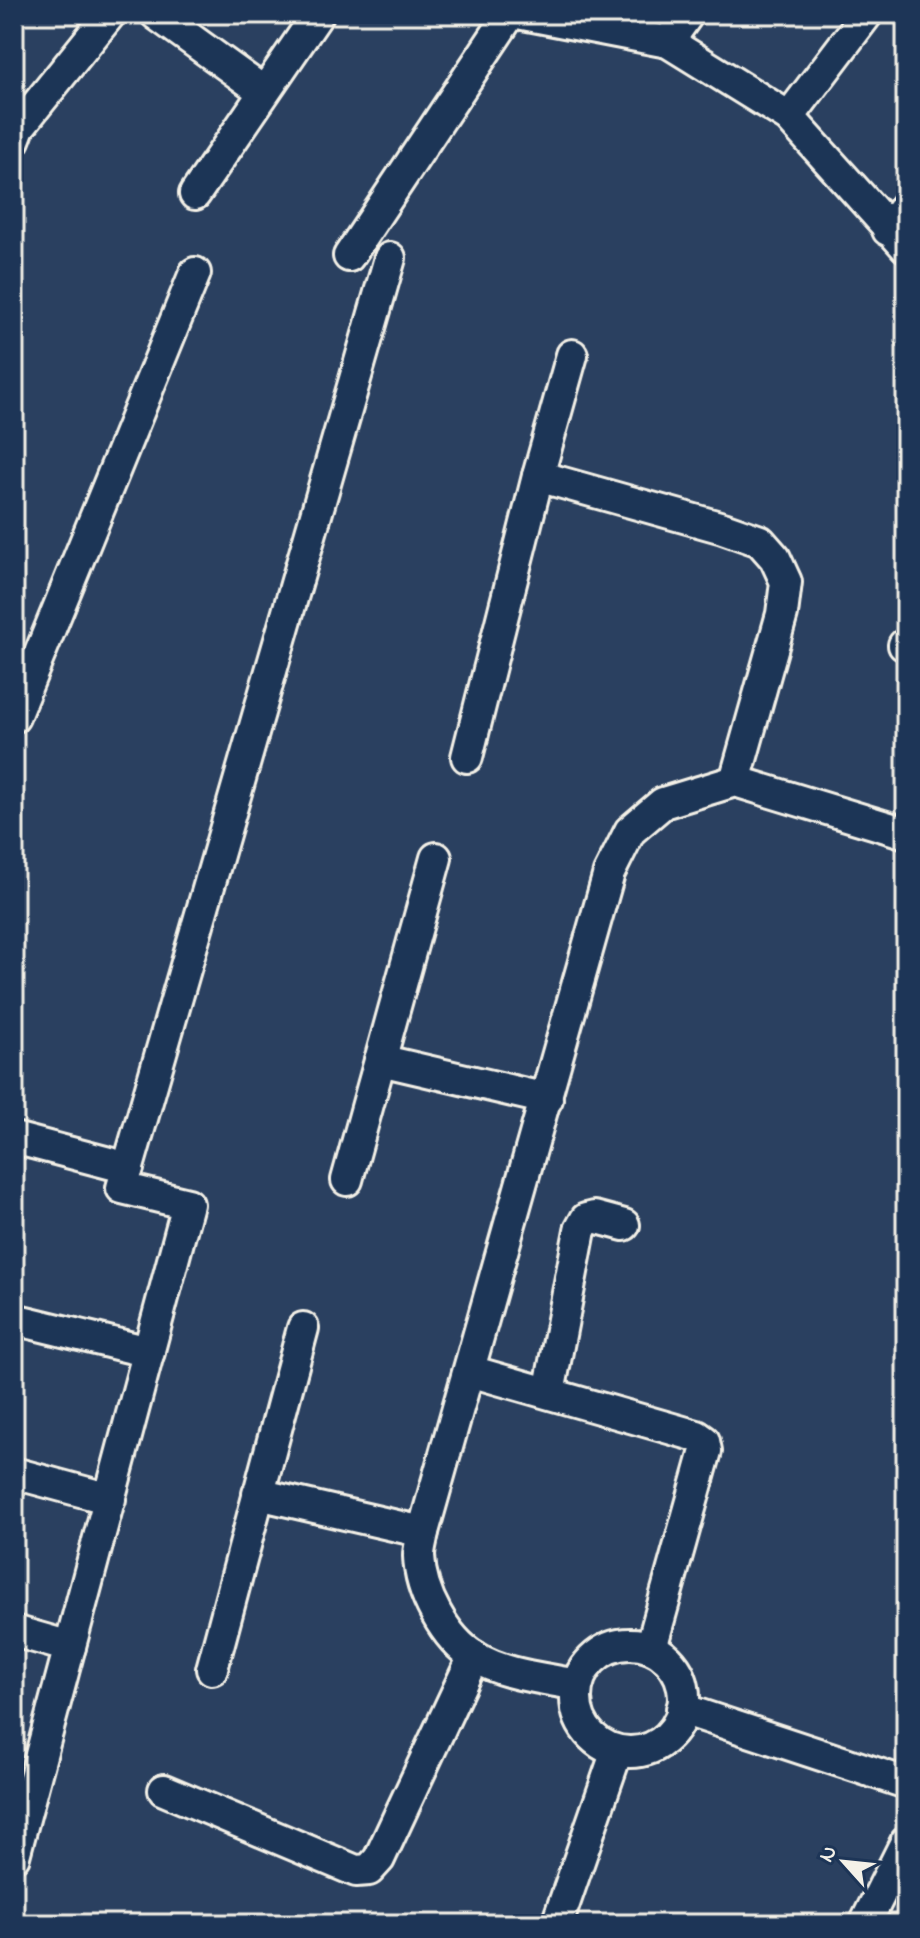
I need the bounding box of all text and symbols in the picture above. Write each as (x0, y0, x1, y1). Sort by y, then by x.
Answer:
north arrow (804, 1822, 884, 1902)
text: N (811, 1840, 846, 1868)

